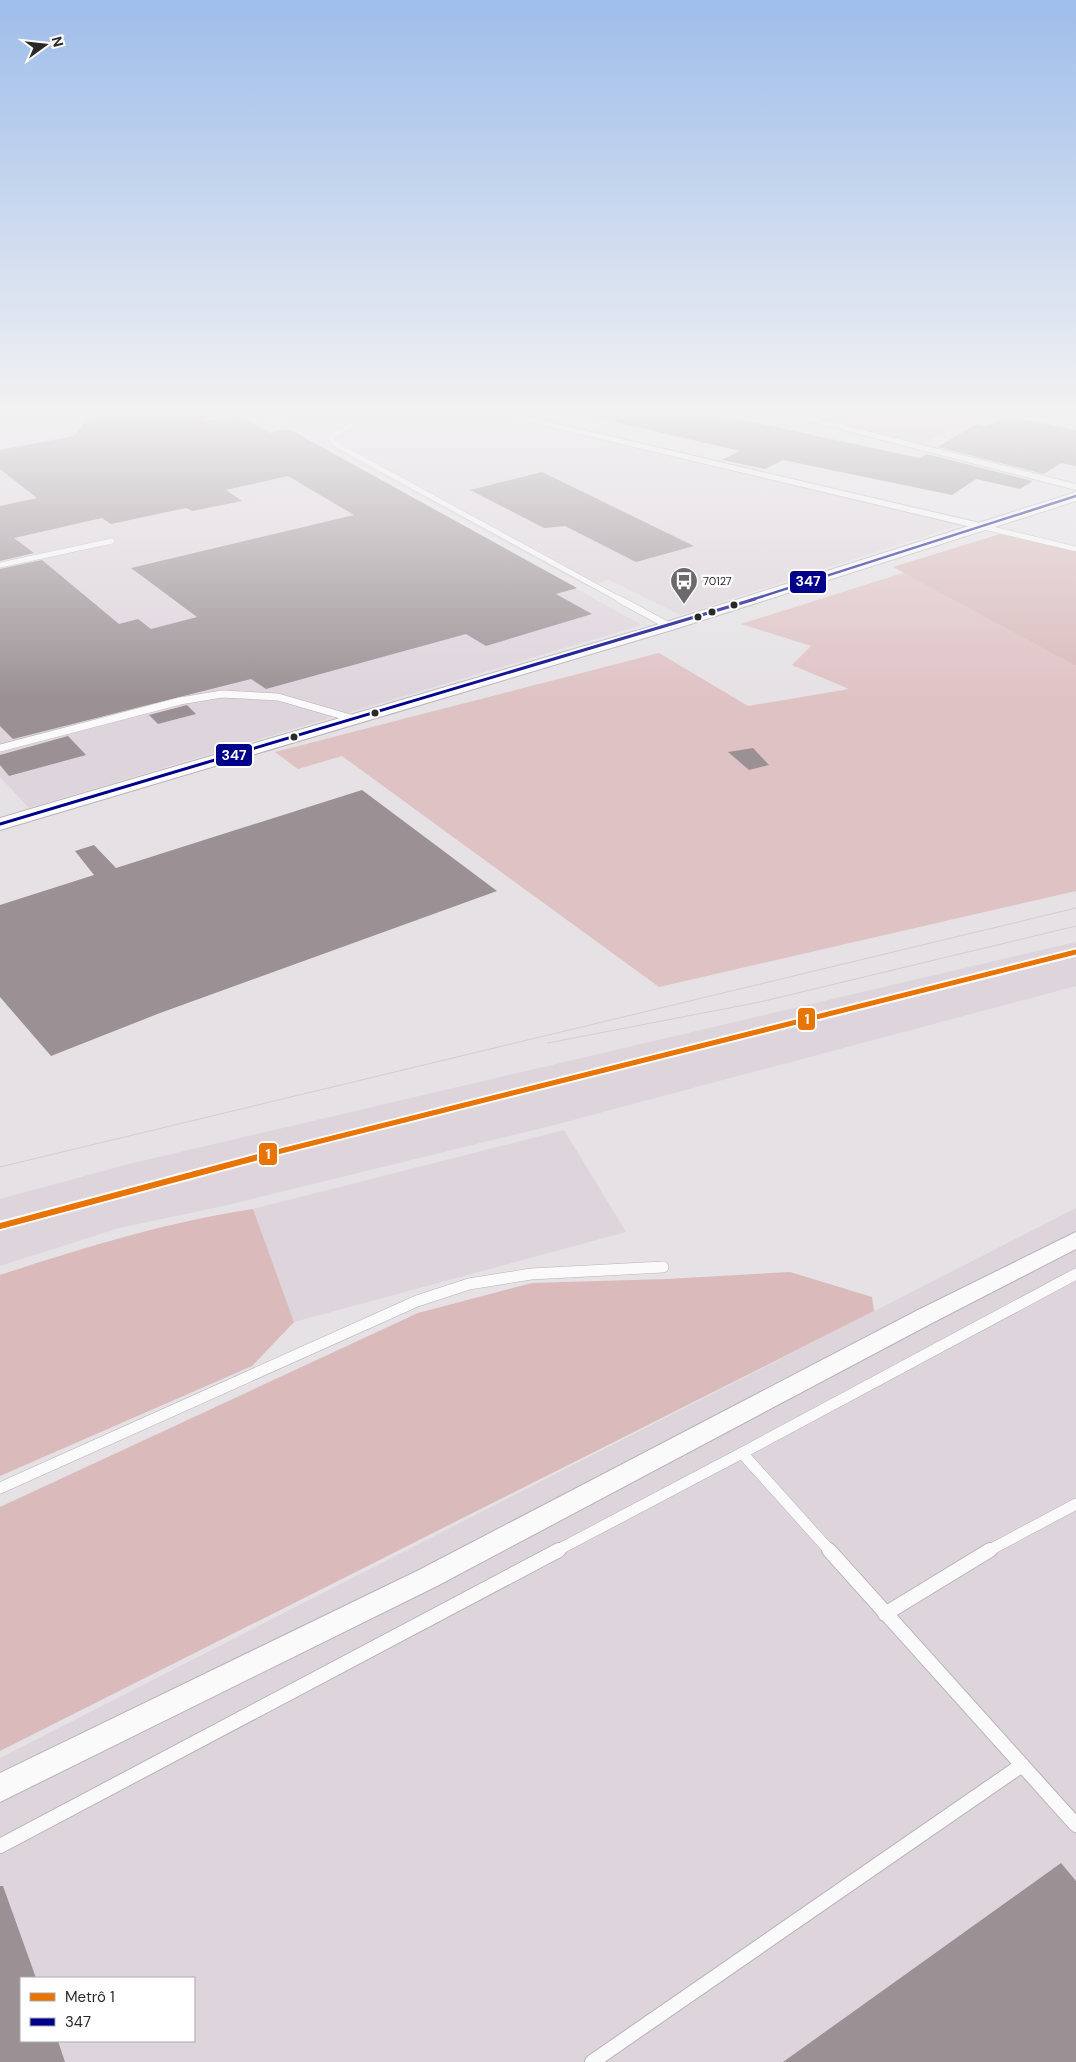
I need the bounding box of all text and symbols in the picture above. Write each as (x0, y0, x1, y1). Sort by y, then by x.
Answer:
north arrow (20, 20, 70, 70)
text: N (48, 34, 68, 49)
bus stop icon: 70127 (669, 566, 699, 605)
line badge: 347 (789, 570, 827, 594)
text: 347 (795, 572, 821, 590)
place label: 70127 (703, 574, 732, 588)
unlabelled marker (729, 600, 739, 610)
unlabelled marker (707, 607, 717, 617)
unlabelled marker (693, 612, 703, 622)
unlabelled marker (370, 708, 380, 718)
unlabelled marker (289, 732, 299, 742)
line badge: 347 (215, 743, 253, 767)
text: 347 (221, 746, 247, 764)
line badge: 1 (797, 1007, 816, 1031)
text: 1 (804, 1010, 810, 1028)
line badge: 1 (258, 1142, 278, 1166)
text: 1 (265, 1145, 271, 1163)
legend (20, 1977, 195, 2042)
text: Metrô 1 (65, 1987, 115, 2007)
text: 347 (65, 2012, 91, 2032)

